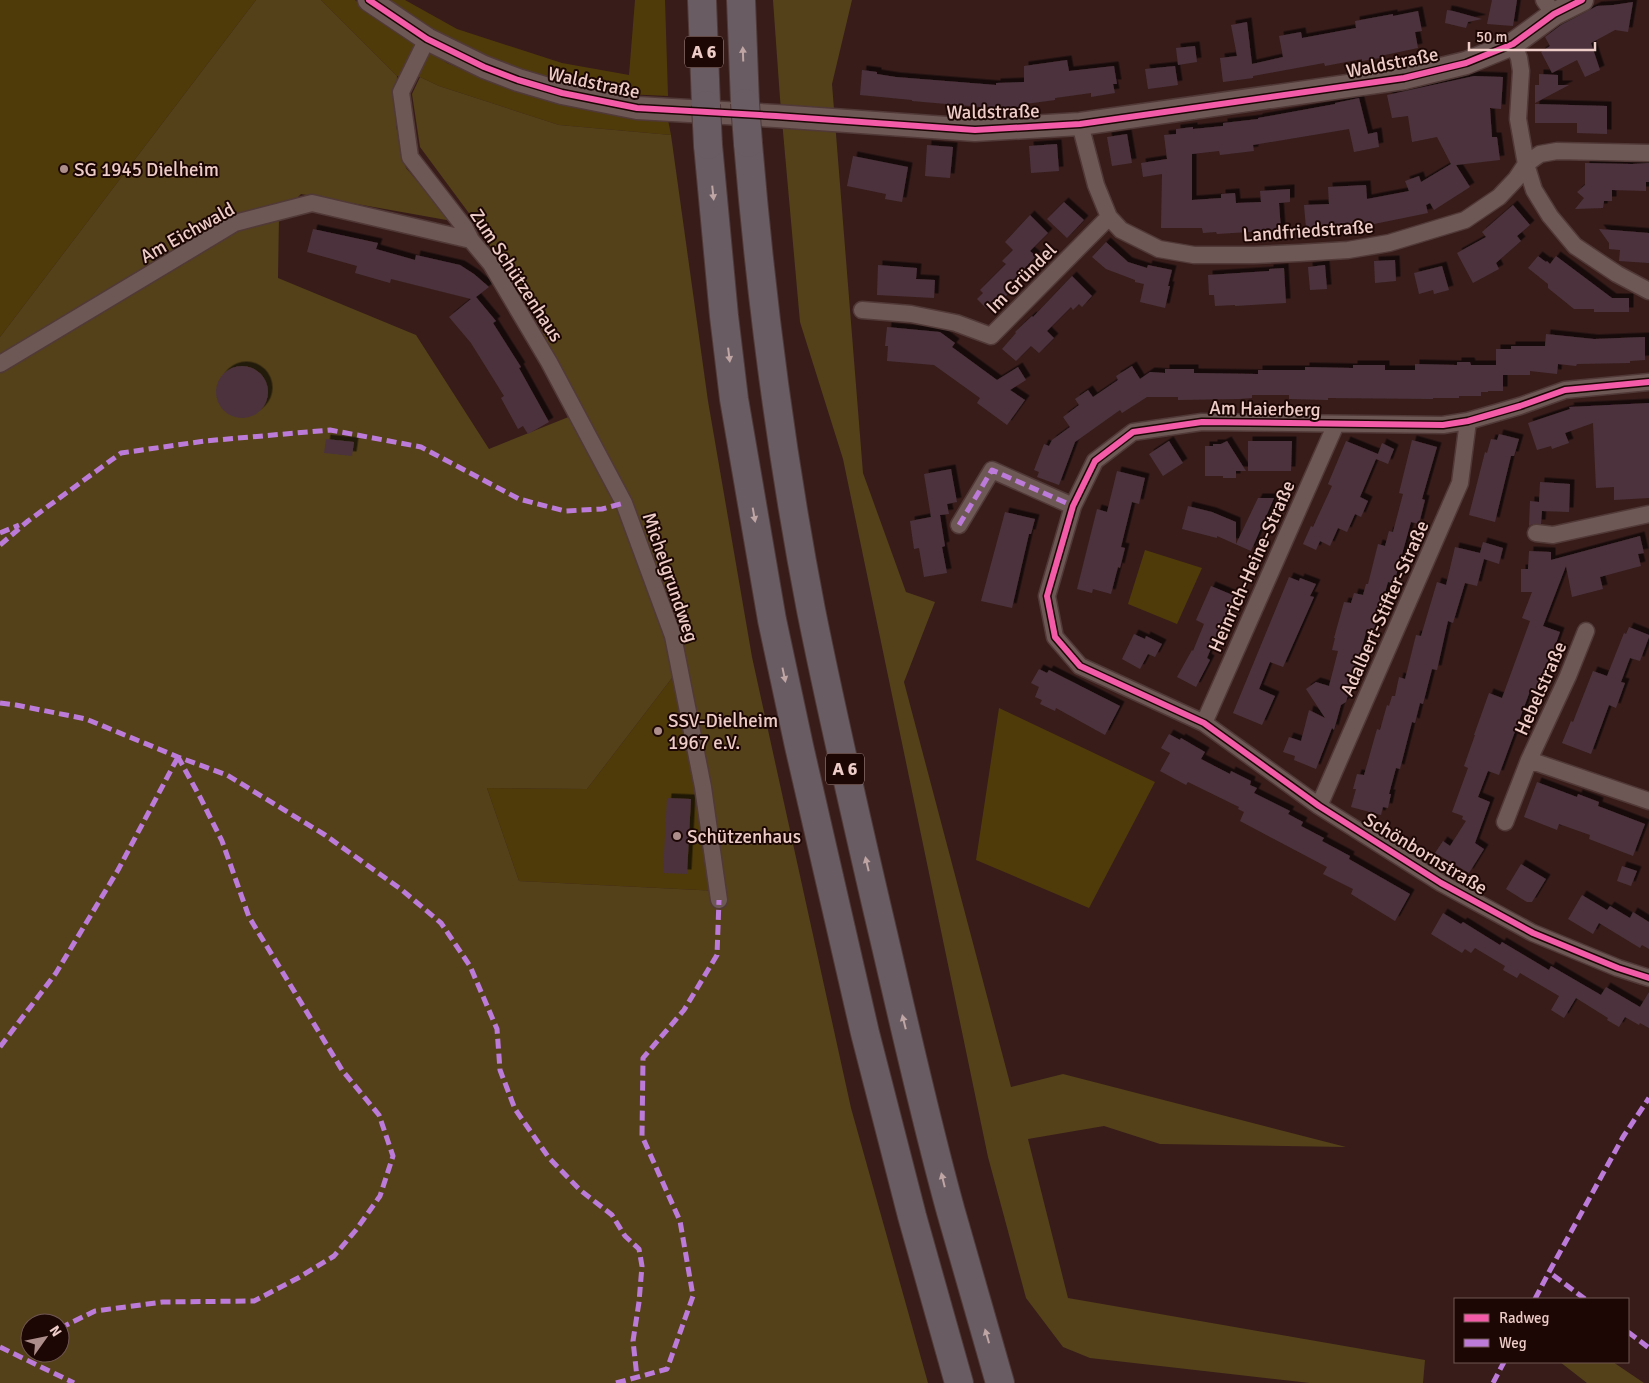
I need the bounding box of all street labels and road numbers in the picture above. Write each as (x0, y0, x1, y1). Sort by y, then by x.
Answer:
road number: A 6 (685, 36, 723, 68)
street label: Waldstraße (1344, 42, 1440, 84)
street label: Waldstraße (546, 62, 642, 104)
street label: Waldstraße (946, 99, 1040, 125)
street label: Am Eichwald (136, 197, 239, 269)
street label: Zum Schützenhaus (464, 204, 568, 347)
street label: Landfriedstraße (1242, 214, 1374, 248)
street label: Im Gründel (981, 238, 1062, 319)
street label: Am Haierberg (1209, 396, 1321, 422)
street label: Heinrich-Heine-Straße (1203, 477, 1301, 656)
street label: Michelgrundweg (637, 509, 703, 645)
street label: Adalbert-Stifter-Straße (1335, 517, 1434, 700)
street label: Hebelstraße (1510, 638, 1572, 739)
road number: A 6 (826, 754, 864, 784)
street label: Schönbornstraße (1359, 807, 1492, 900)

